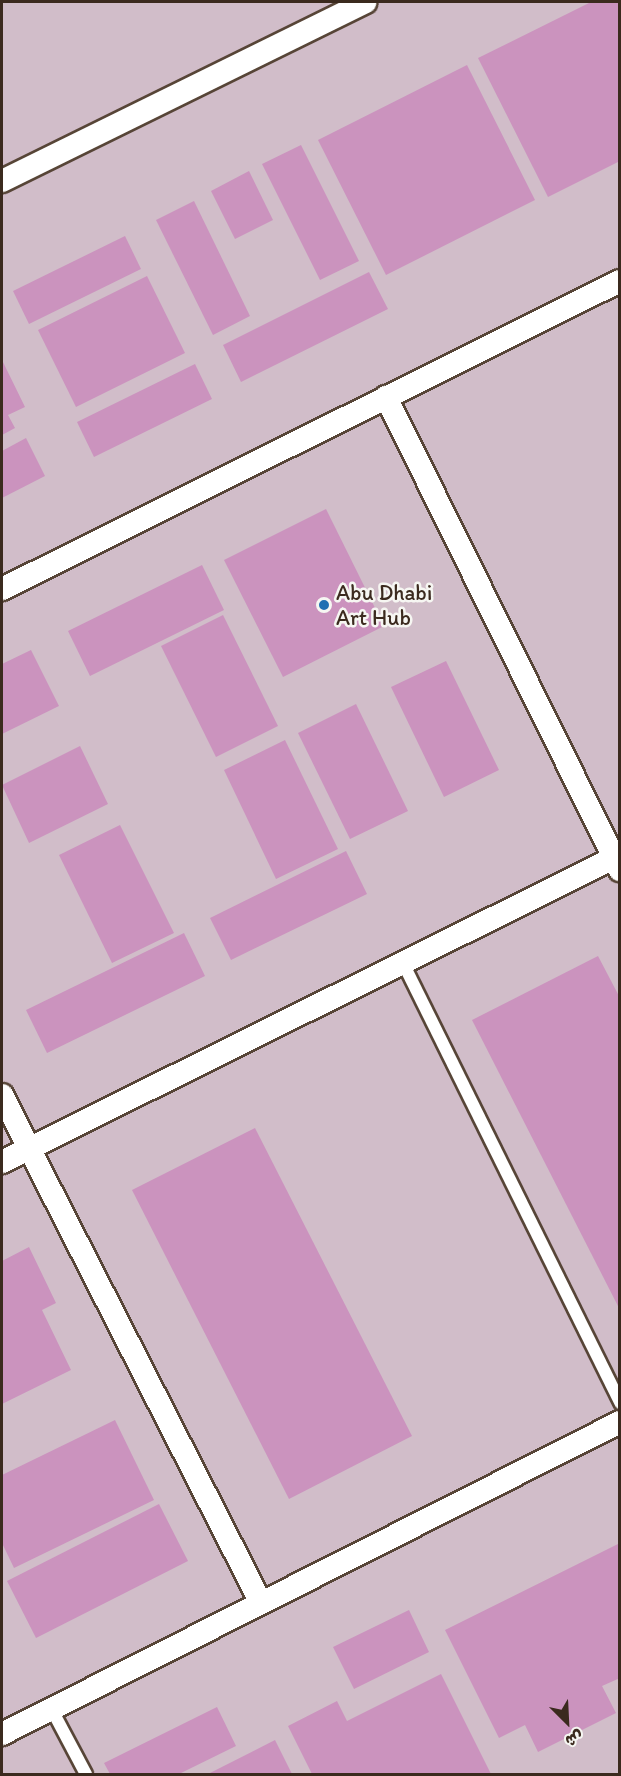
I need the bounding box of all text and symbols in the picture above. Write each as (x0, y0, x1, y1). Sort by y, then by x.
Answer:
place label: Abu Dhabi Art Hub (336, 579, 434, 630)
marker: Abu Dhabi Art Hub (317, 598, 331, 612)
north arrow (537, 1692, 597, 1752)
text: ش (563, 1727, 586, 1751)

